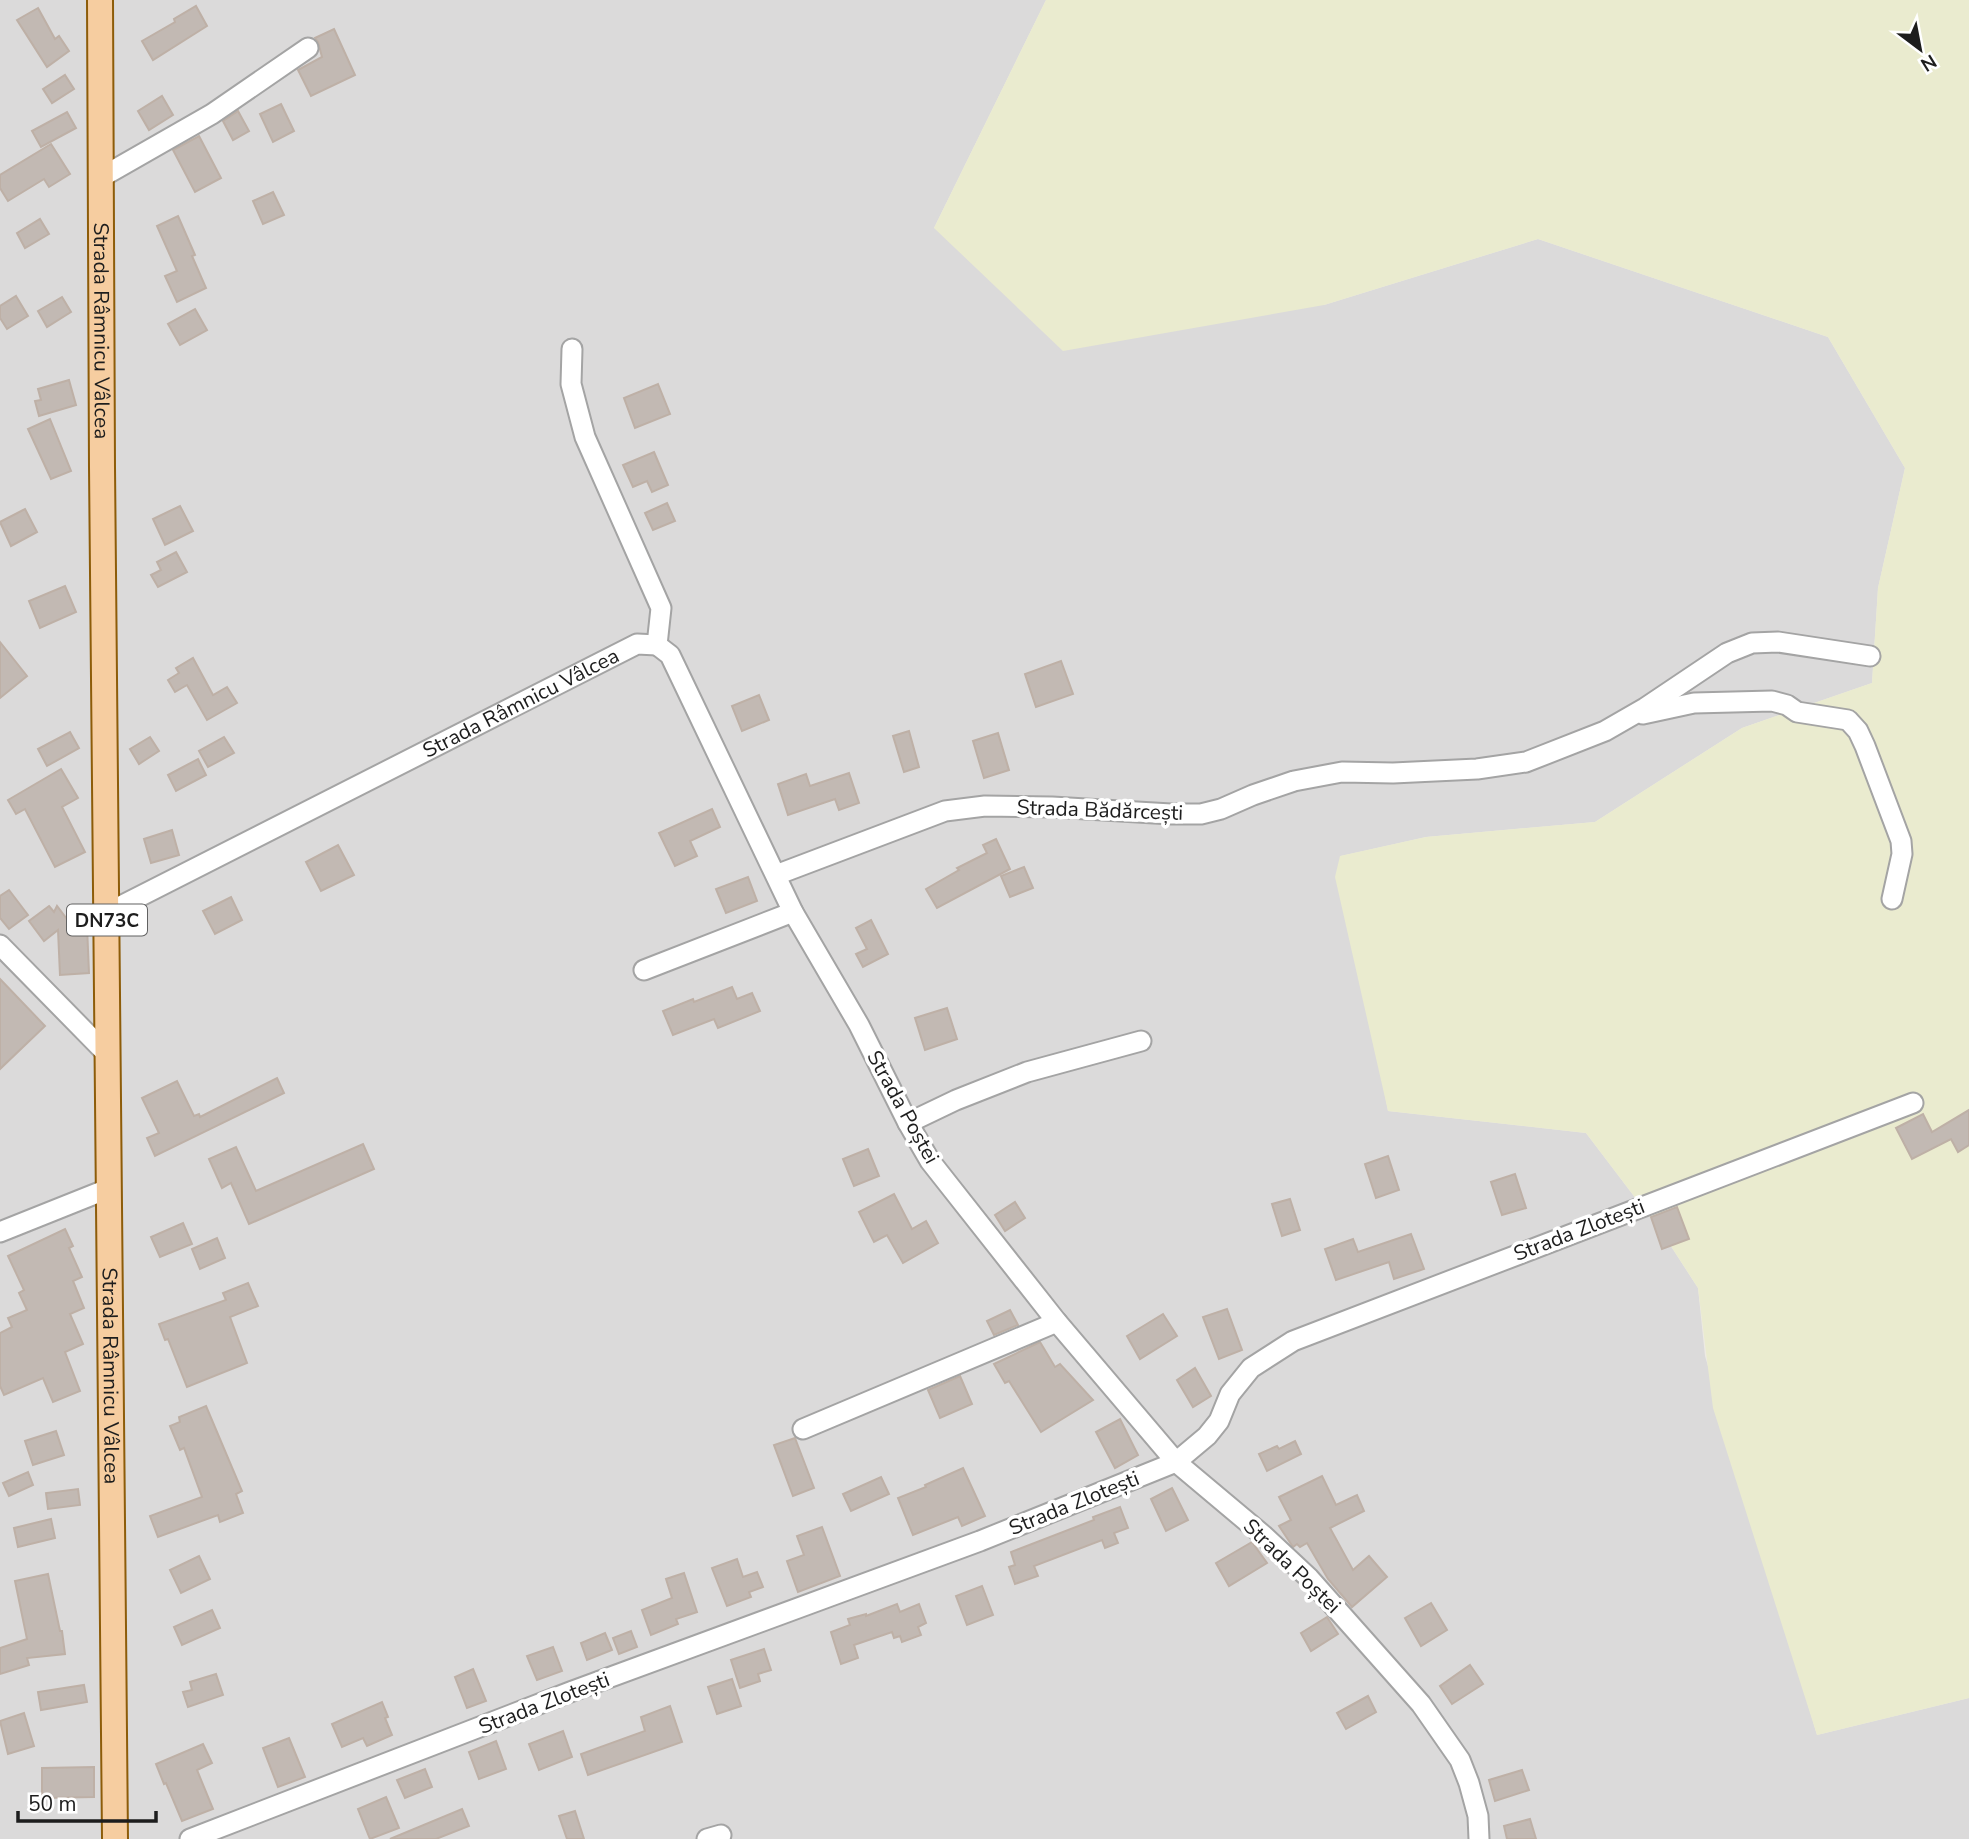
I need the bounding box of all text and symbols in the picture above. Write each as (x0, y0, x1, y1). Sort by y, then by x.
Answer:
north arrow (1885, 14, 1955, 84)
text: N (1916, 48, 1941, 77)
street label: Strada Râmnicu Vâlcea (87, 223, 116, 439)
street label: Strada Râmnicu Vâlcea (418, 641, 624, 765)
street label: Strada Bădărcești (1016, 793, 1184, 827)
road number: DN73C (67, 904, 147, 936)
street label: Strada Poștei (860, 1045, 946, 1169)
street label: Strada Zlotești (1509, 1192, 1649, 1268)
street label: Strada Râmnicu Vâlcea (96, 1267, 126, 1485)
street label: Strada Zlotești (1005, 1464, 1143, 1542)
street label: Strada Poștei (1237, 1512, 1347, 1620)
street label: Strada Zlotești (474, 1665, 614, 1741)
scale bar (18, 1780, 156, 1824)
text: 50 m (28, 1790, 77, 1818)

